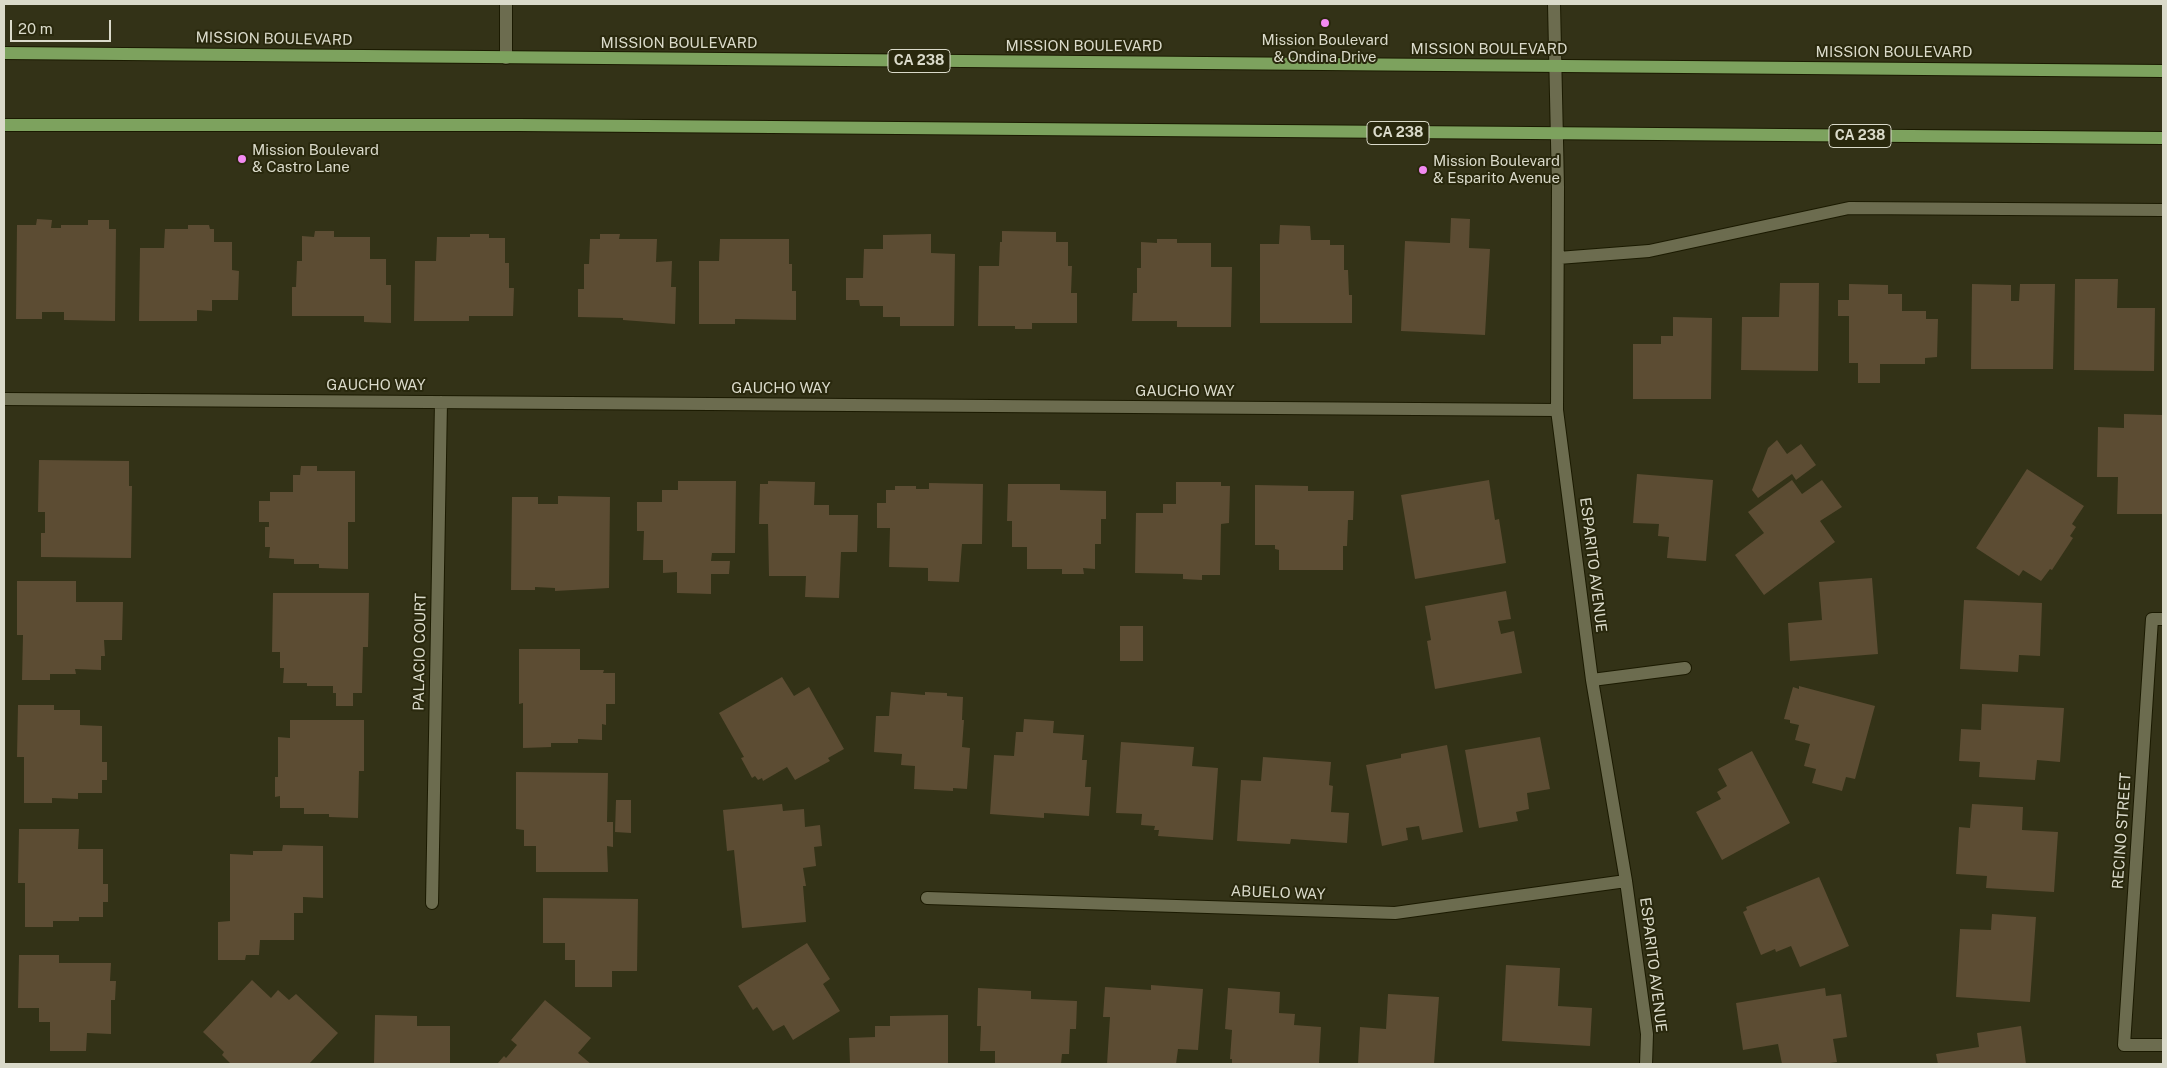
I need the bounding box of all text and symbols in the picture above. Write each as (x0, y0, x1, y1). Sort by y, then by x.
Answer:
scale bar (12, 10, 114, 42)
marker: Mission Boulevard & Ondina Drive (1319, 17, 1331, 29)
text: 20 m (18, 20, 53, 37)
street label: MISSION BOULEVARD (195, 29, 353, 49)
place label: Mission Boulevard & Ondina Drive (1262, 31, 1388, 66)
street label: MISSION BOULEVARD (601, 34, 757, 52)
street label: MISSION BOULEVARD (1006, 37, 1162, 55)
street label: MISSION BOULEVARD (1411, 40, 1567, 58)
street label: MISSION BOULEVARD (1816, 43, 1972, 61)
road number: CA 238 (888, 49, 950, 72)
road number: CA 238 (1367, 122, 1429, 144)
road number: CA 238 (1829, 124, 1891, 148)
place label: Mission Boulevard & Castro Lane (252, 141, 379, 176)
place label: Mission Boulevard & Esparito Avenue (1433, 152, 1560, 187)
marker: Mission Boulevard & Castro Lane (236, 153, 248, 165)
marker: Mission Boulevard & Esparito Avenue (1417, 164, 1429, 176)
street label: GAUCHO WAY (326, 376, 426, 394)
street label: GAUCHO WAY (731, 379, 831, 397)
street label: GAUCHO WAY (1135, 382, 1235, 400)
street label: ESPARITO AVENUE (1576, 496, 1610, 634)
street label: PALACIO COURT (410, 593, 430, 711)
street label: RECINO STREET (2109, 772, 2135, 890)
street label: ABUELO WAY (1230, 882, 1326, 904)
street label: ESPARITO AVENUE (1636, 896, 1670, 1034)

